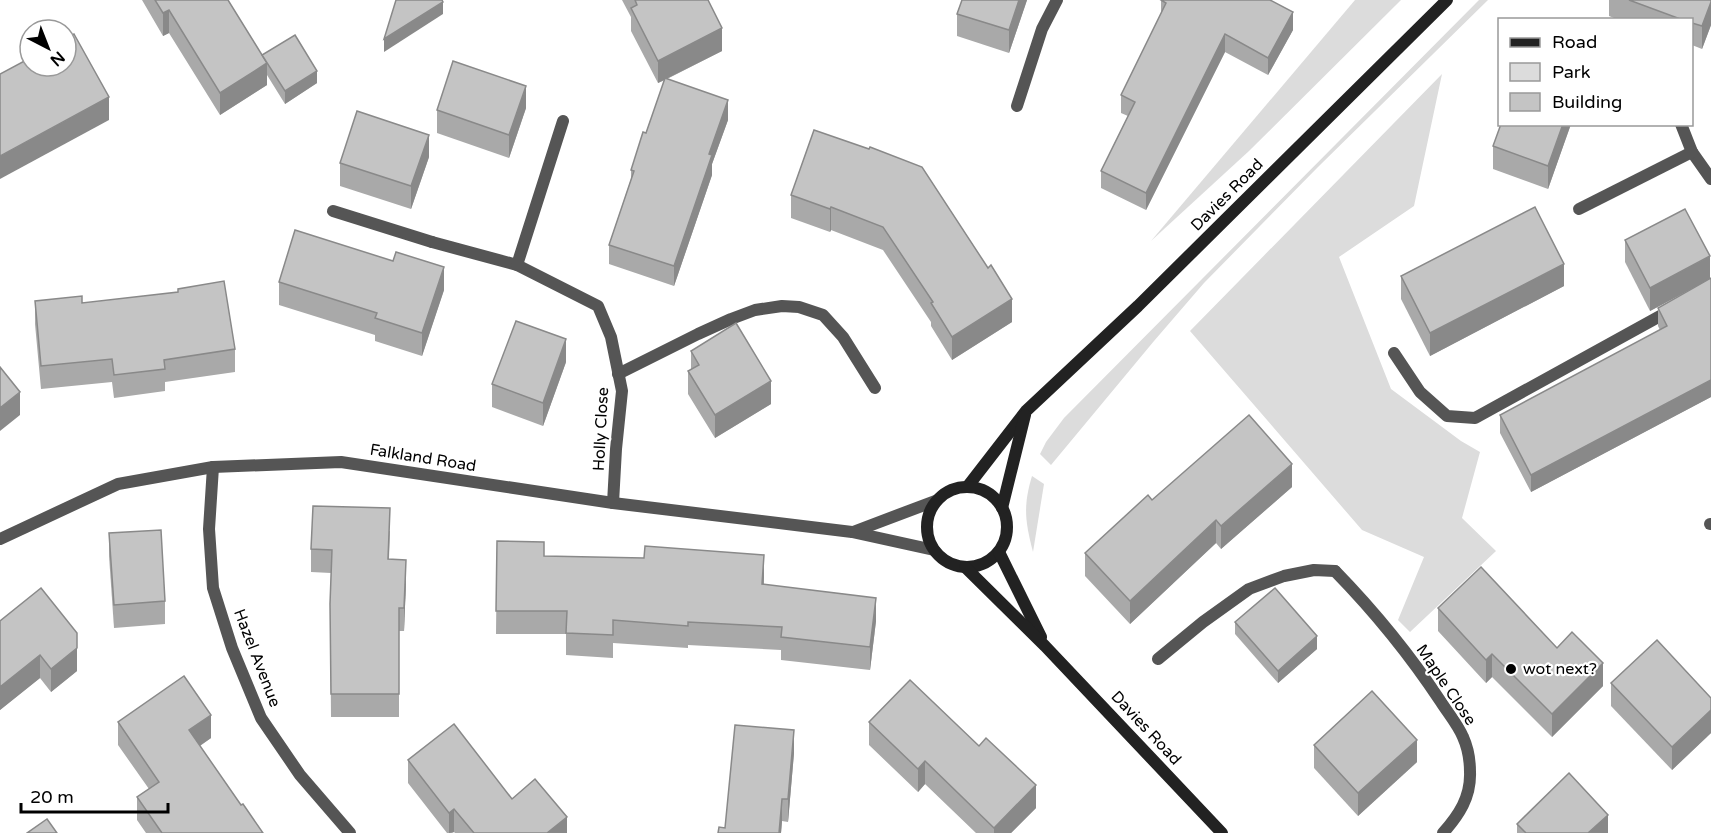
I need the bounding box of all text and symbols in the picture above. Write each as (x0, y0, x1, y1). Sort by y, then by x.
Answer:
north arrow (18, 18, 78, 78)
legend (1498, 18, 1693, 126)
text: Road (1552, 31, 1597, 53)
text: N (46, 47, 69, 70)
text: Park (1552, 61, 1591, 83)
text: Building (1552, 91, 1622, 113)
street label: Davies Road (1187, 155, 1267, 235)
street label: Holly Close (589, 387, 613, 471)
street label: Falkland Road (368, 440, 478, 476)
street label: Hazel Avenue (229, 606, 285, 710)
street label: Maple Close (1412, 641, 1480, 729)
place label: wot next? (1523, 659, 1597, 679)
marker: wot next? (1504, 662, 1518, 676)
street label: Davies Road (1107, 687, 1185, 769)
scale bar (21, 776, 168, 814)
text: 20 m (30, 786, 74, 808)

